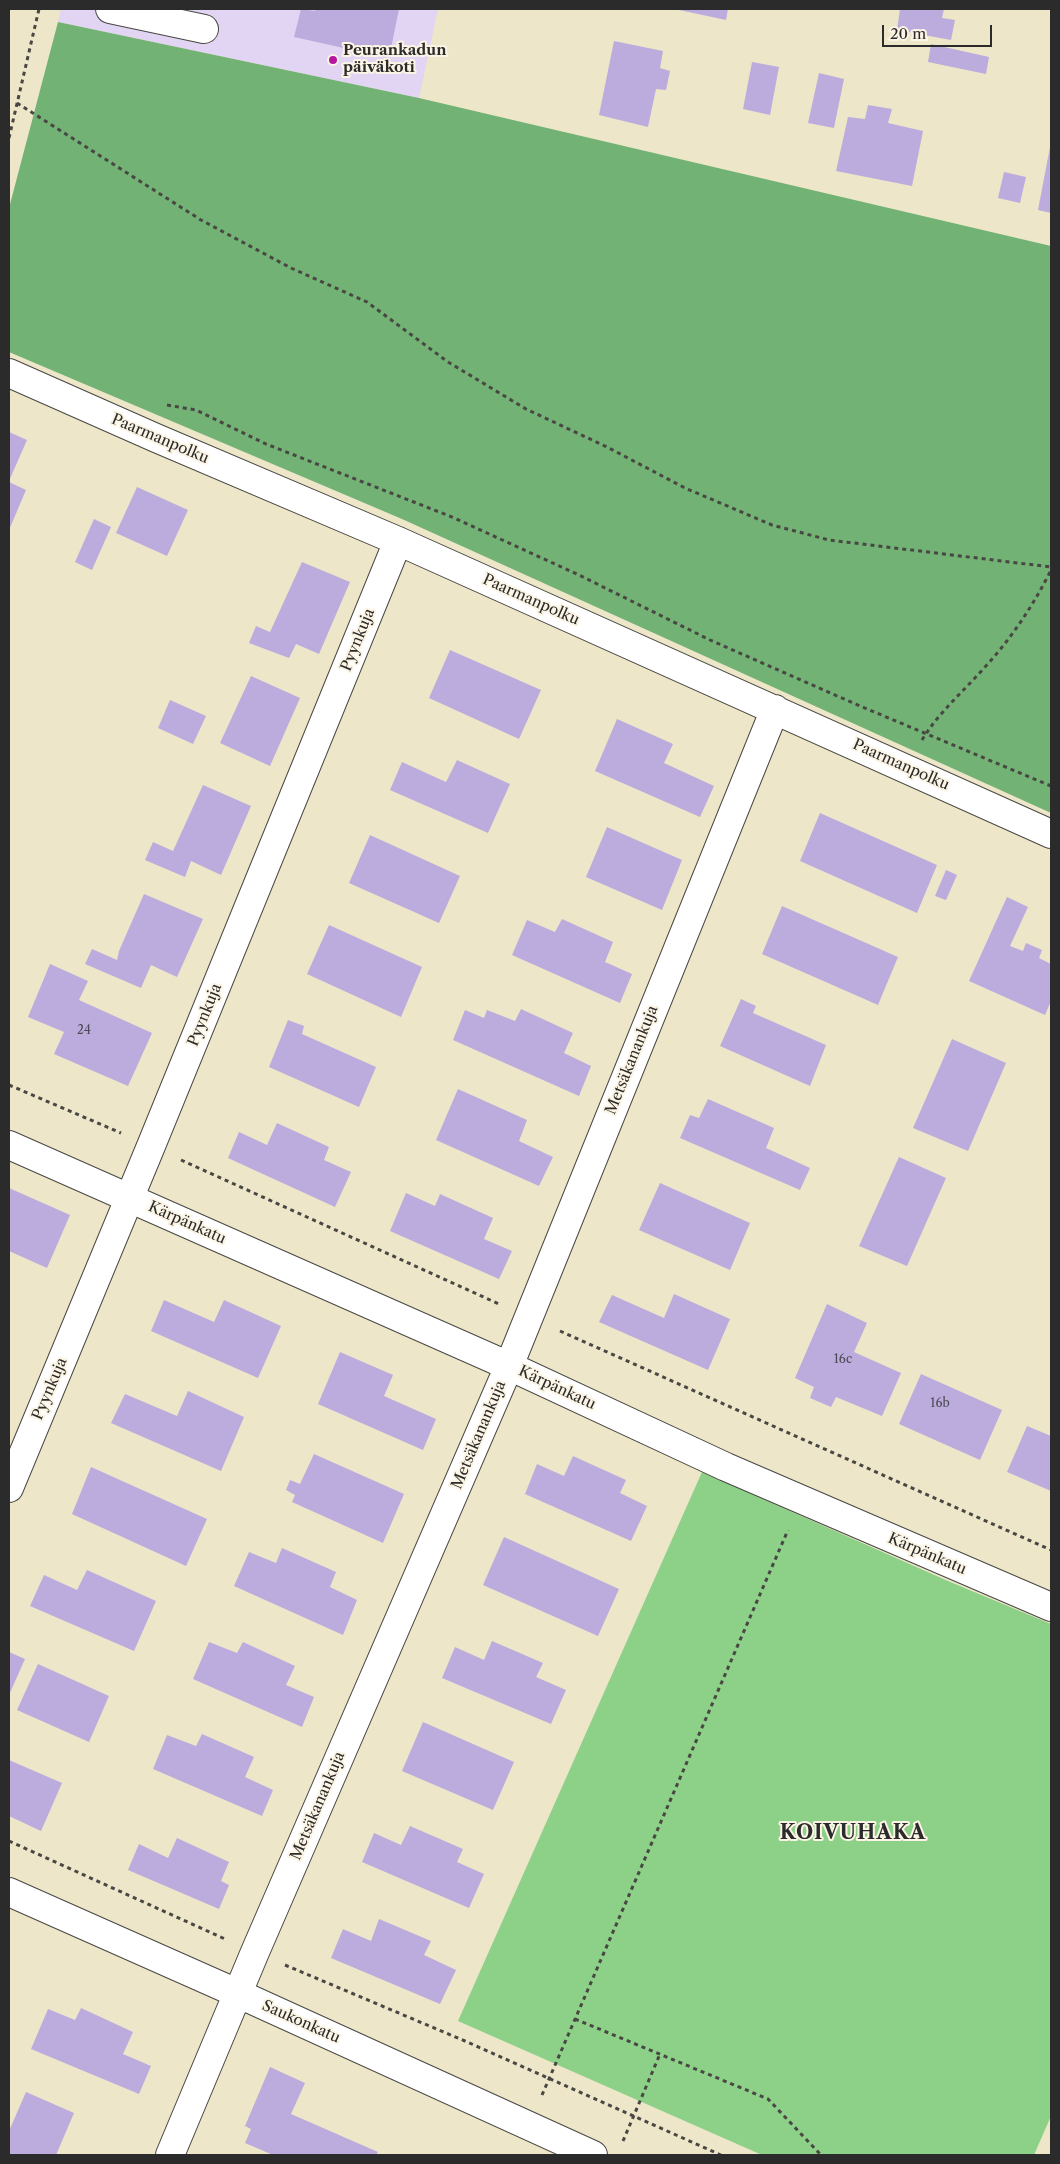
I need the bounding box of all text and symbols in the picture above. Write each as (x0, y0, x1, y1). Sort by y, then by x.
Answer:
scale bar (885, 15, 995, 47)
text: 20 m (890, 24, 926, 43)
place label: Peurankadun päiväkoti (343, 42, 447, 77)
marker: Peurankadun päiväkoti (327, 54, 339, 66)
street label: Paarmanpolku (109, 410, 211, 468)
street label: Paarmanpolku (480, 571, 582, 629)
street label: Pyynkuja (337, 606, 379, 674)
street label: Paarmanpolku (850, 736, 952, 794)
street label: Pyynkuja (184, 981, 226, 1049)
street label: Metsäkanankuja (602, 1003, 662, 1117)
house number: 24 (77, 1024, 91, 1038)
street label: Kärpänkatu (145, 1198, 229, 1248)
house number: 16c (834, 1353, 852, 1367)
street label: Pyynkuja (29, 1355, 71, 1423)
street label: Kärpänkatu (515, 1362, 599, 1414)
street label: Metsäkanankuja (448, 1378, 510, 1492)
house number: 16b (930, 1397, 950, 1411)
street label: Kärpänkatu (885, 1529, 969, 1579)
street label: Metsäkanankuja (287, 1749, 349, 1863)
district label: KOIVUHAKA (779, 1821, 927, 1845)
street label: Saukonkatu (259, 1997, 343, 2047)

